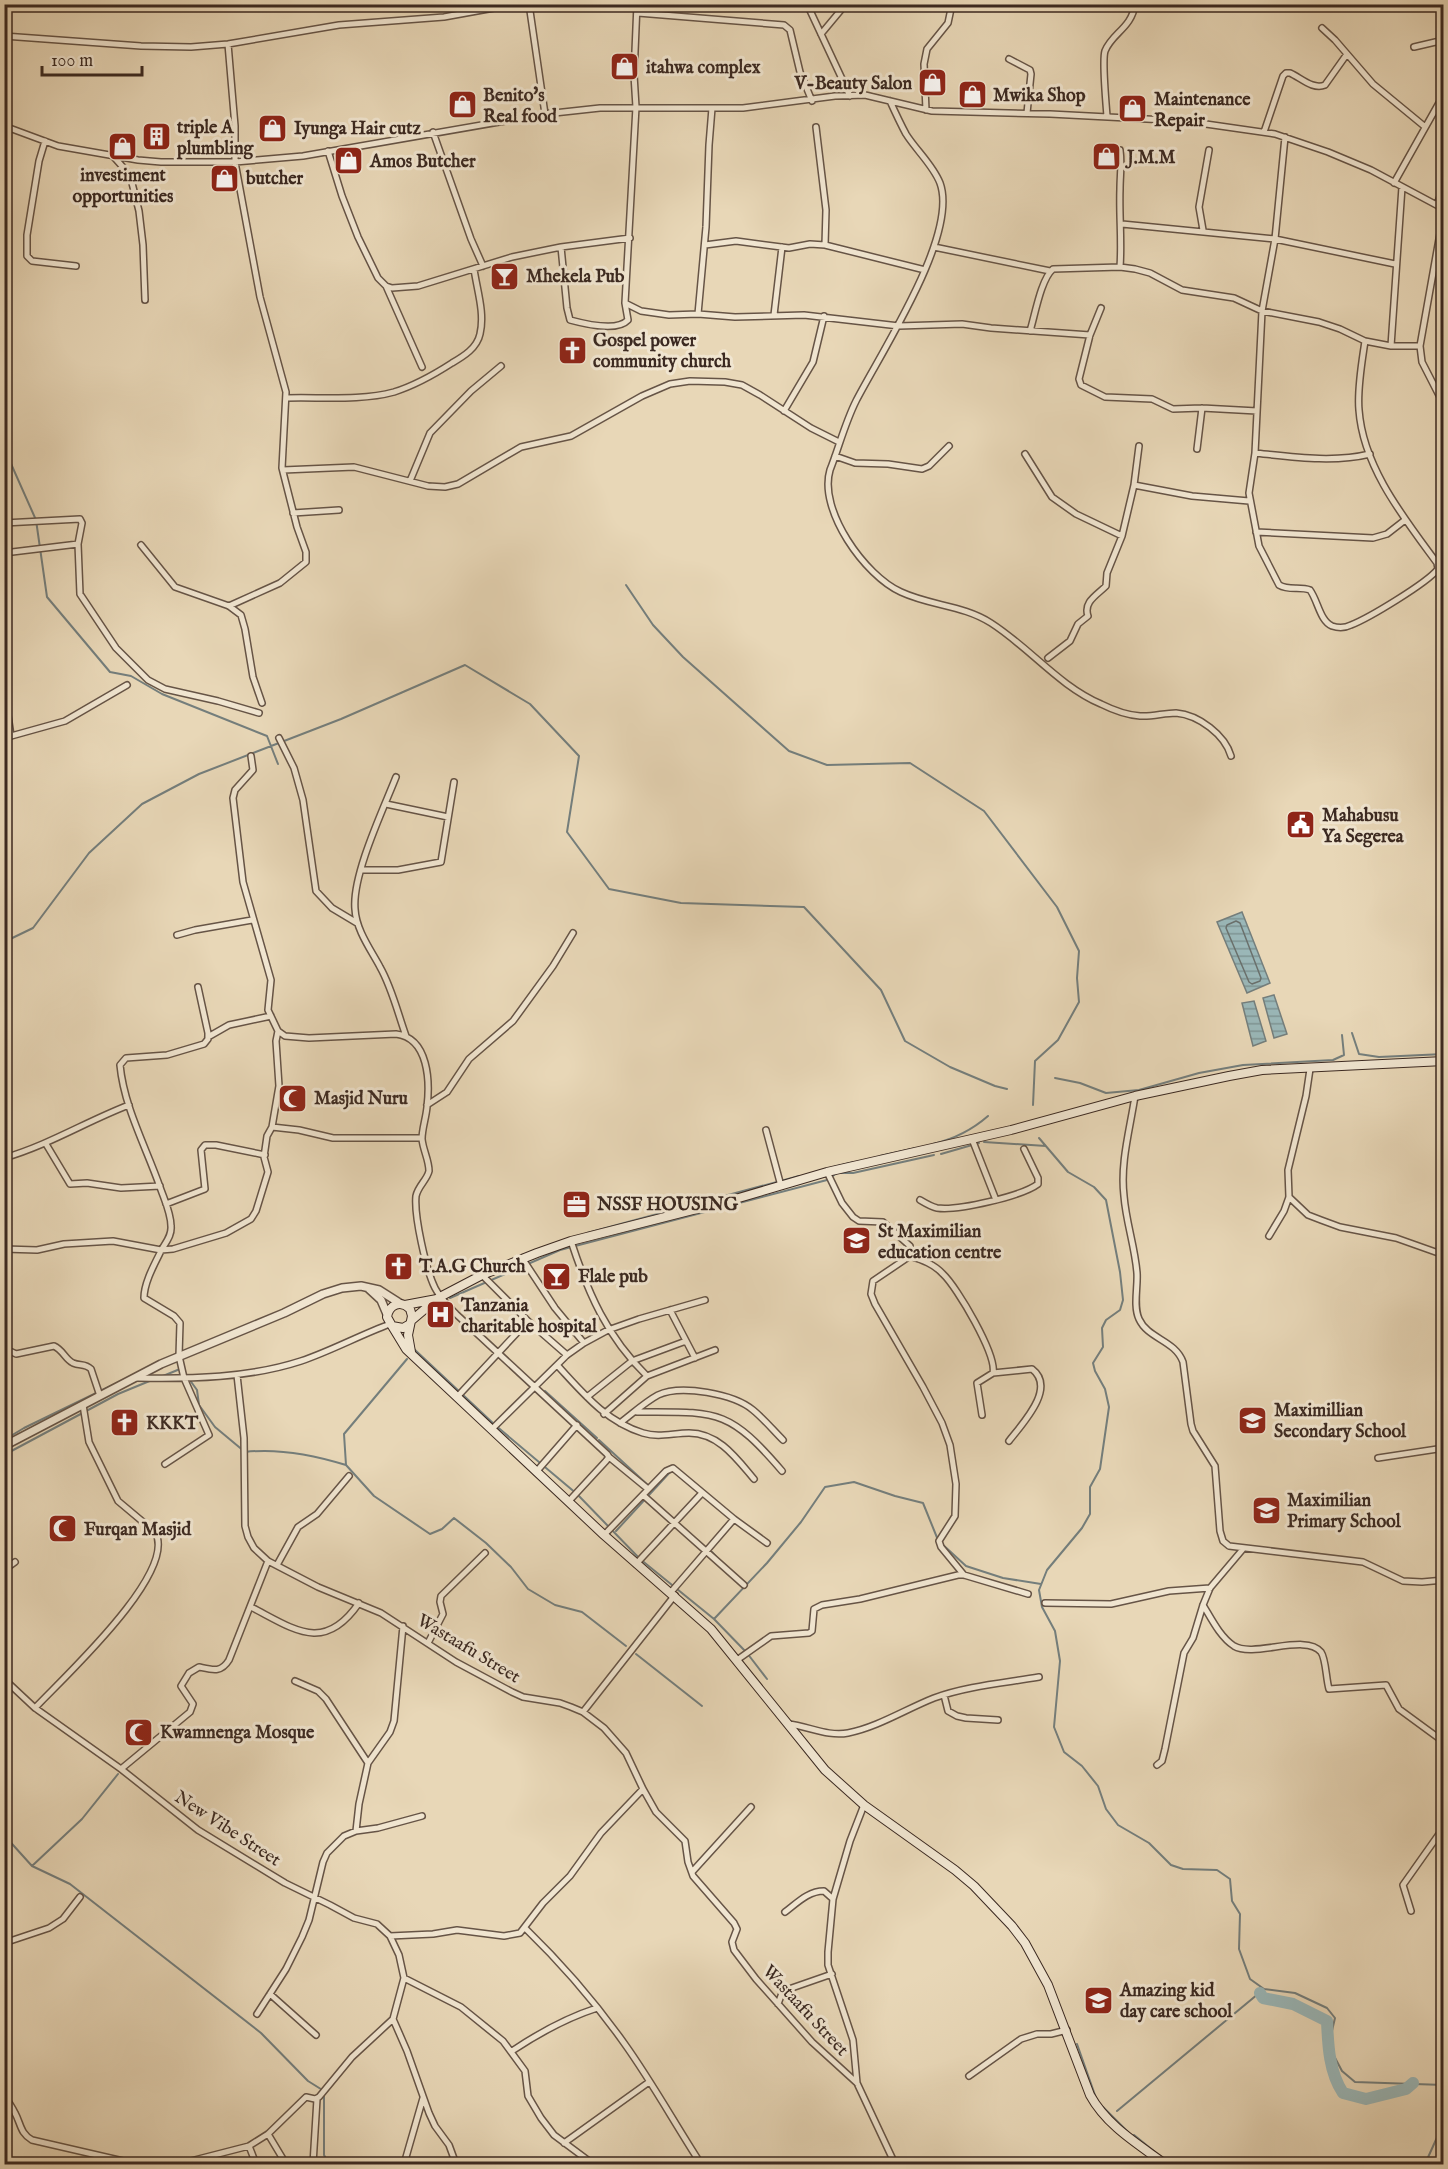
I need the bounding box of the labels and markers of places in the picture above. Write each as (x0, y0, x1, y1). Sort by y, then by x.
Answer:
shop icon: itahwa complex (609, 51, 641, 83)
place label: itahwa complex (646, 57, 761, 80)
shop icon: V-Beauty Salon (917, 67, 949, 99)
place label: V-Beauty Salon (794, 73, 912, 96)
shop icon: Mwika Shop (956, 79, 988, 111)
place label: Benito's Real food (483, 85, 557, 129)
place label: Mwika Shop (993, 85, 1086, 108)
shop icon: Benito's Real food (446, 89, 478, 121)
place label: Maintenance Repair (1154, 89, 1251, 133)
shop icon: Maintenance Repair (1117, 93, 1149, 125)
shop icon: Iyunga Hair cutz (257, 112, 289, 144)
place label: triple A plumbling (176, 117, 255, 161)
place label: Iyunga Hair cutz (294, 118, 421, 141)
building icon: triple A plumbling (140, 121, 172, 153)
shop icon: investiment opportunities (107, 130, 139, 162)
shop icon: J.M.M (1090, 141, 1122, 173)
shop icon: Amos Butcher (333, 145, 365, 177)
place label: J.M.M (1125, 147, 1175, 170)
place label: Amos Butcher (369, 151, 476, 174)
shop icon: butcher (209, 162, 241, 194)
place label: investiment opportunities (73, 165, 174, 209)
place label: butcher (245, 168, 304, 191)
bar icon: Mhekela Pub (489, 260, 521, 292)
place label: Mhekela Pub (526, 266, 625, 289)
place label: Gospel power community church (593, 330, 732, 374)
church icon: Gospel power community church (556, 334, 588, 366)
place label: Mahabusu Ya Segerea (1322, 805, 1405, 849)
public building icon: Mahabusu Ya Segerea (1285, 809, 1317, 841)
mosque icon: Masjid Nuru (277, 1082, 309, 1114)
place label: Masjid Nuru (314, 1088, 409, 1111)
office icon: NSSF HOUSING (560, 1188, 592, 1220)
place label: NSSF HOUSING (596, 1194, 739, 1217)
place label: St Maximilian education centre (878, 1221, 1002, 1265)
school or university icon: St Maximilian education centre (841, 1225, 873, 1257)
church icon: T.A.G Church (382, 1250, 414, 1282)
place label: T.A.G Church (418, 1256, 526, 1279)
bar icon: Flale pub (541, 1260, 573, 1292)
place label: Flale pub (578, 1266, 648, 1289)
place label: Tanzania charitable hospital (460, 1295, 598, 1339)
hospital icon: Tanzania charitable hospital (424, 1299, 456, 1331)
place label: Maximillian Secondary School (1274, 1400, 1407, 1444)
school or university icon: Maximillian Secondary School (1237, 1404, 1269, 1436)
church icon: KKKT (109, 1407, 141, 1439)
place label: KKKT (146, 1413, 199, 1436)
place label: Maximilian Primary School (1287, 1490, 1402, 1534)
school or university icon: Maximilian Primary School (1250, 1494, 1282, 1526)
mosque icon: Furqan Masjid (47, 1513, 79, 1545)
place label: Furqan Masjid (84, 1519, 192, 1542)
mosque icon: Kwamnenga Mosque (123, 1716, 155, 1748)
place label: Kwamnenga Mosque (160, 1722, 315, 1745)
place label: Amazing kid day care school (1119, 1980, 1233, 2024)
school or university icon: Amazing kid day care school (1083, 1984, 1115, 2016)

